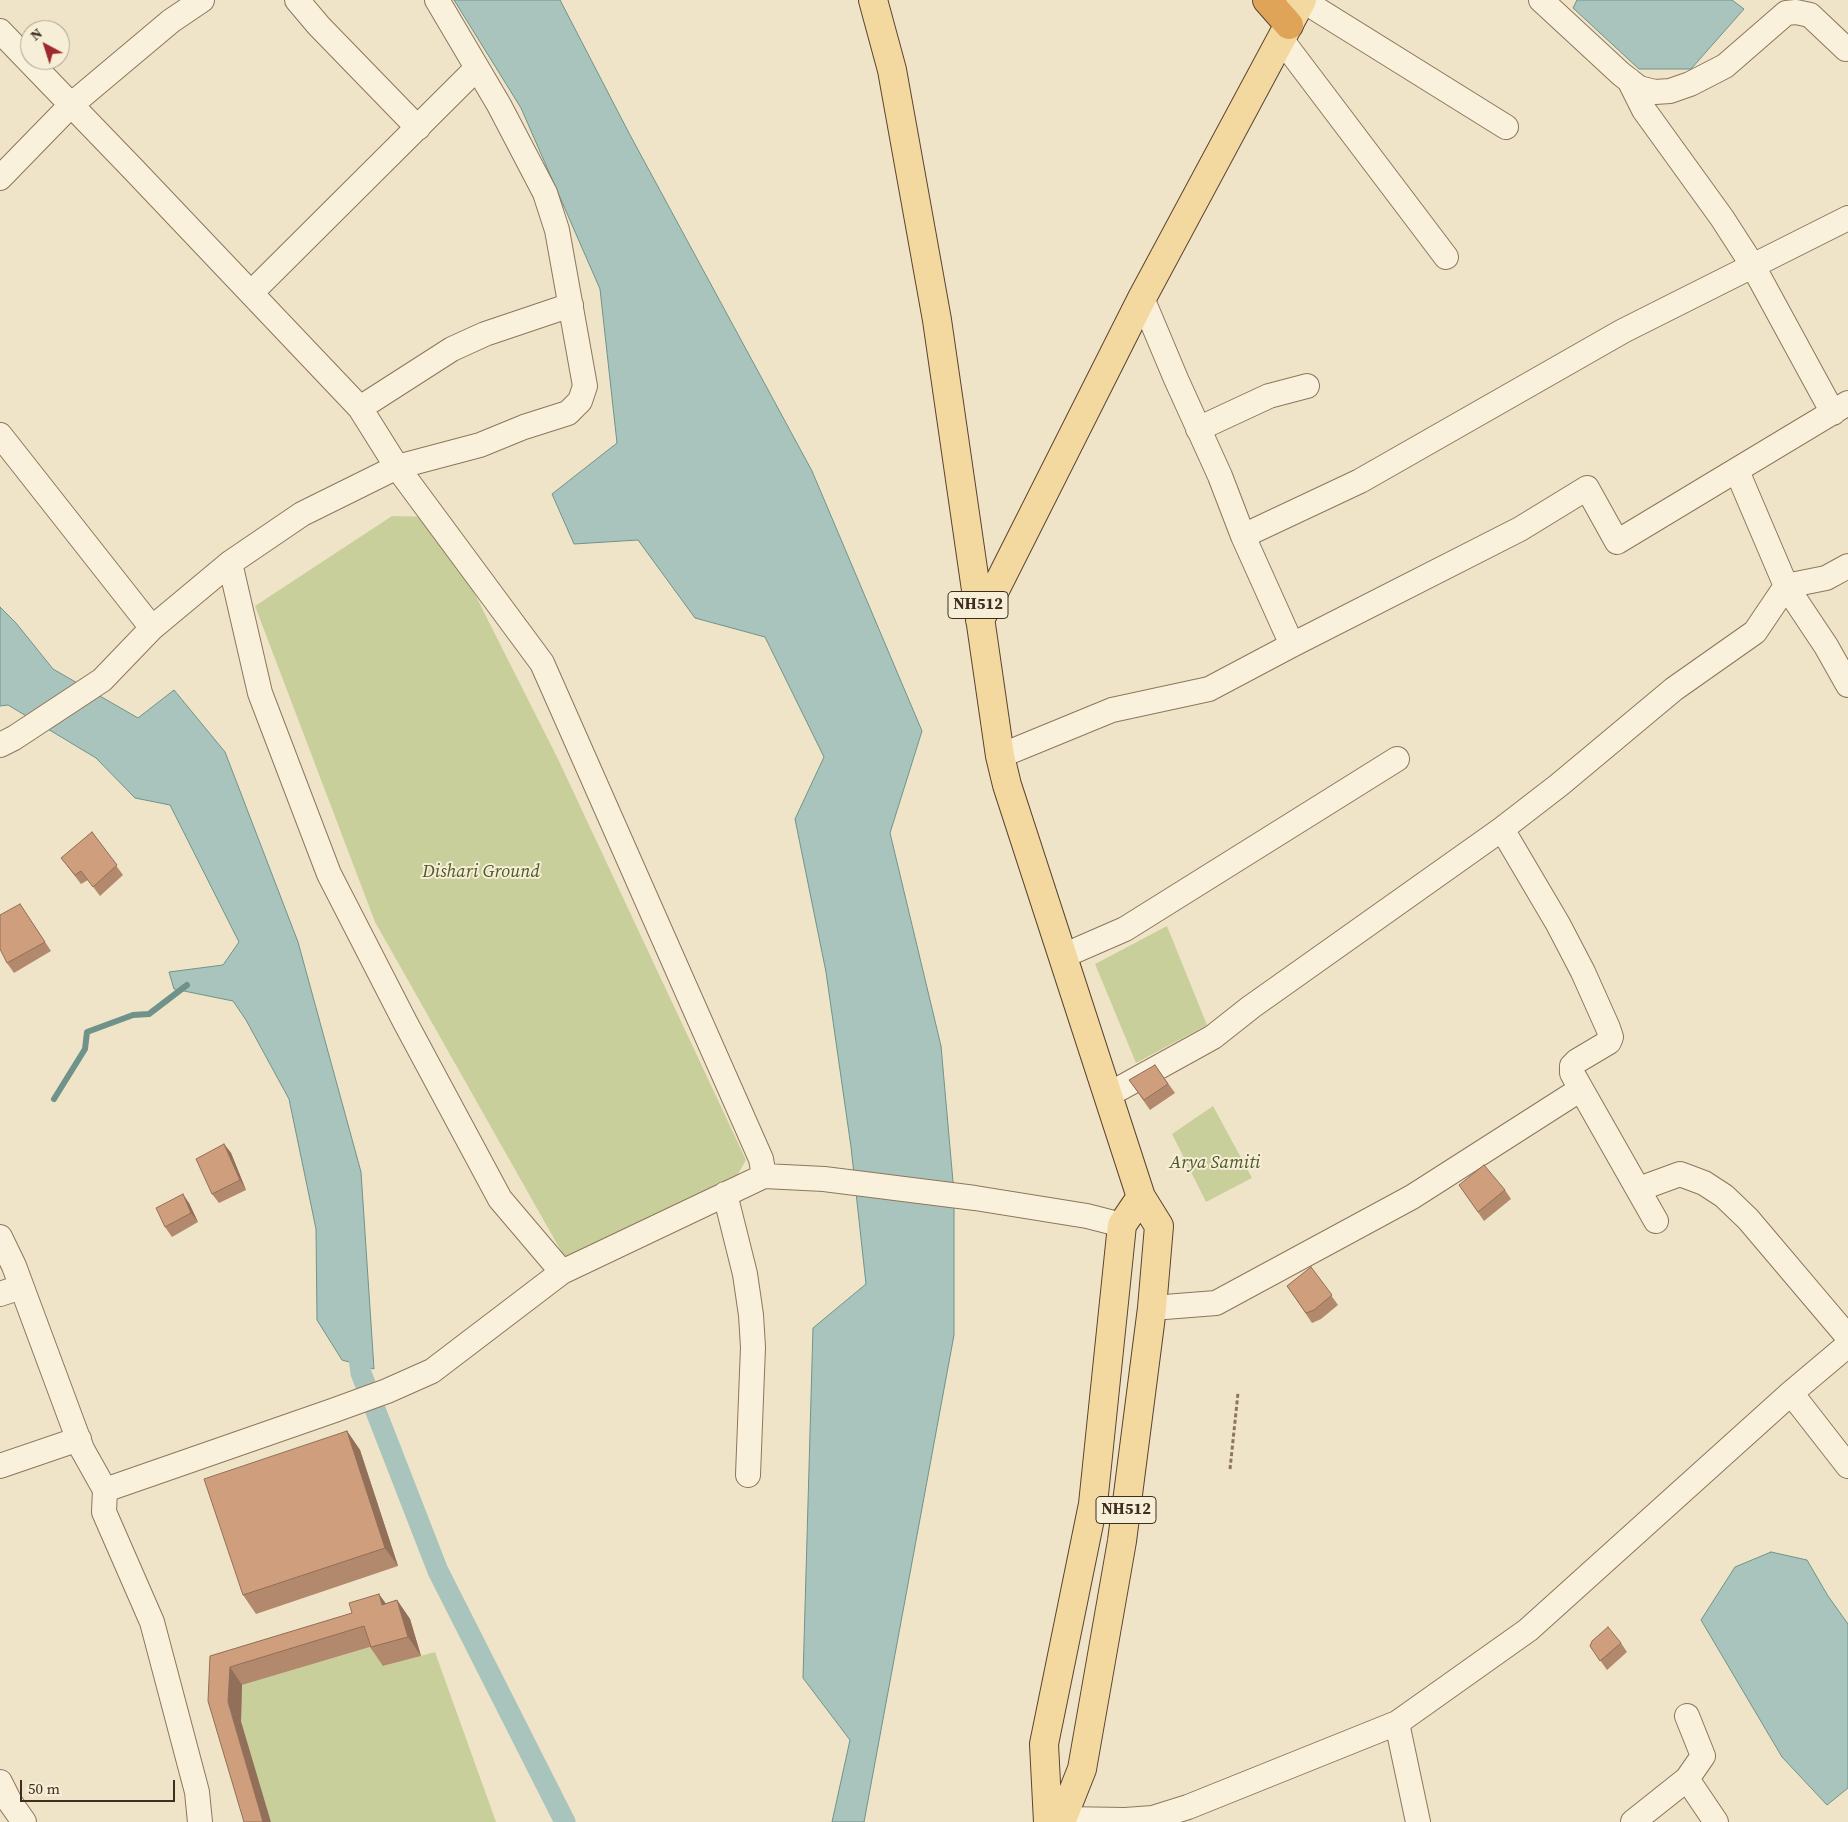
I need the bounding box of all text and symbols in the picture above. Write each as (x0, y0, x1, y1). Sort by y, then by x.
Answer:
north arrow (20, 20, 70, 70)
text: N (26, 23, 46, 45)
road number: NH512 (948, 592, 1008, 618)
park label: Dishari Ground (422, 861, 540, 883)
park label: Arya Samiti (1169, 1152, 1261, 1174)
road number: NH512 (1096, 1496, 1156, 1524)
scale bar (22, 1770, 178, 1802)
text: 50 m (28, 1778, 60, 1799)

